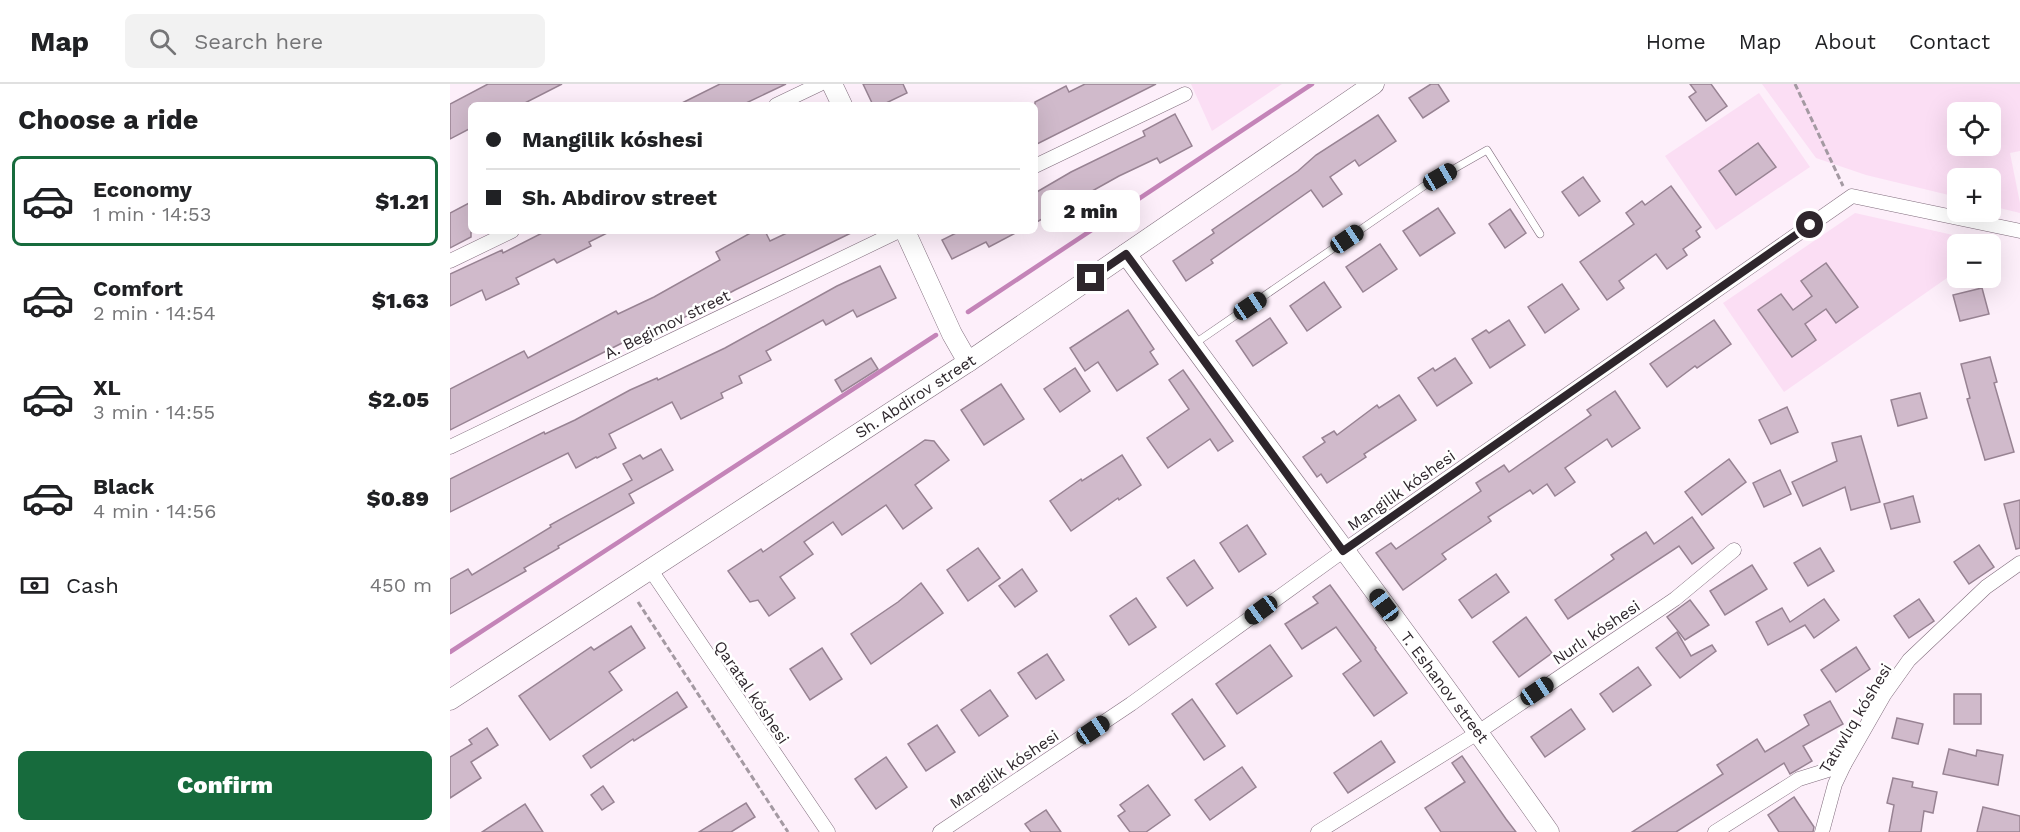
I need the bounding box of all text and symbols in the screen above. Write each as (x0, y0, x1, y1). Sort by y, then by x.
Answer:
search box (125, 14, 545, 68)
text: Map (30, 25, 89, 58)
icon: search (146, 25, 179, 58)
text: Search here (194, 29, 323, 54)
text: Home (1646, 29, 1706, 54)
text: Map (1739, 29, 1782, 54)
text: About (1815, 29, 1876, 54)
text: Contact (1909, 29, 1990, 54)
map controls (1947, 102, 2001, 288)
button: locate (1947, 102, 2001, 156)
text: Choose a ride (18, 104, 198, 136)
text: Mangilik kóshesi (522, 127, 703, 152)
car (1420, 160, 1460, 194)
button: + (1947, 168, 2001, 222)
icon: car (21, 174, 75, 228)
text: Economy (93, 177, 192, 202)
text: Sh. Abdirov street (522, 185, 717, 210)
text: $1.21 (375, 189, 429, 214)
callout: 2 min (1042, 191, 1140, 233)
text: 2 min (1063, 199, 1118, 223)
text: 1 min · 14:53 (93, 202, 211, 226)
route start (1796, 211, 1823, 238)
car (1327, 221, 1367, 257)
button: − (1947, 234, 2001, 288)
route end (1077, 264, 1104, 291)
icon: car (21, 273, 75, 327)
text: Comfort (93, 276, 183, 301)
street label: A. Begimov street (601, 286, 733, 363)
text: $1.63 (372, 288, 429, 313)
car (1230, 288, 1270, 324)
text: 2 min · 14:54 (93, 301, 216, 325)
street label: Sh. Abdirov street (852, 350, 979, 442)
icon: car (21, 372, 75, 426)
text: XL (93, 375, 121, 400)
text: $2.05 (368, 387, 429, 412)
text: 3 min · 14:55 (93, 400, 215, 424)
street label: Mangilik kóshesi (1344, 446, 1459, 535)
icon: car (21, 471, 75, 525)
text: Black (93, 474, 154, 499)
text: $0.89 (367, 486, 429, 511)
text: 4 min · 14:56 (93, 499, 216, 523)
icon: cash (18, 569, 51, 602)
text: Cash (66, 573, 119, 598)
text: 450 m (370, 573, 432, 597)
car (1366, 585, 1402, 625)
car (1241, 592, 1281, 628)
street label: Nurlı kóshesi (1549, 596, 1644, 669)
street label: T. Eshanov street (1396, 628, 1493, 747)
street label: Qaratal kóshesi (710, 637, 793, 747)
street label: Tatıwlıq kóshesi (1815, 660, 1896, 776)
car (1517, 673, 1557, 709)
car (1073, 712, 1113, 748)
street label: Mangilik kóshesi (946, 726, 1062, 813)
button: Confirm (18, 751, 432, 820)

